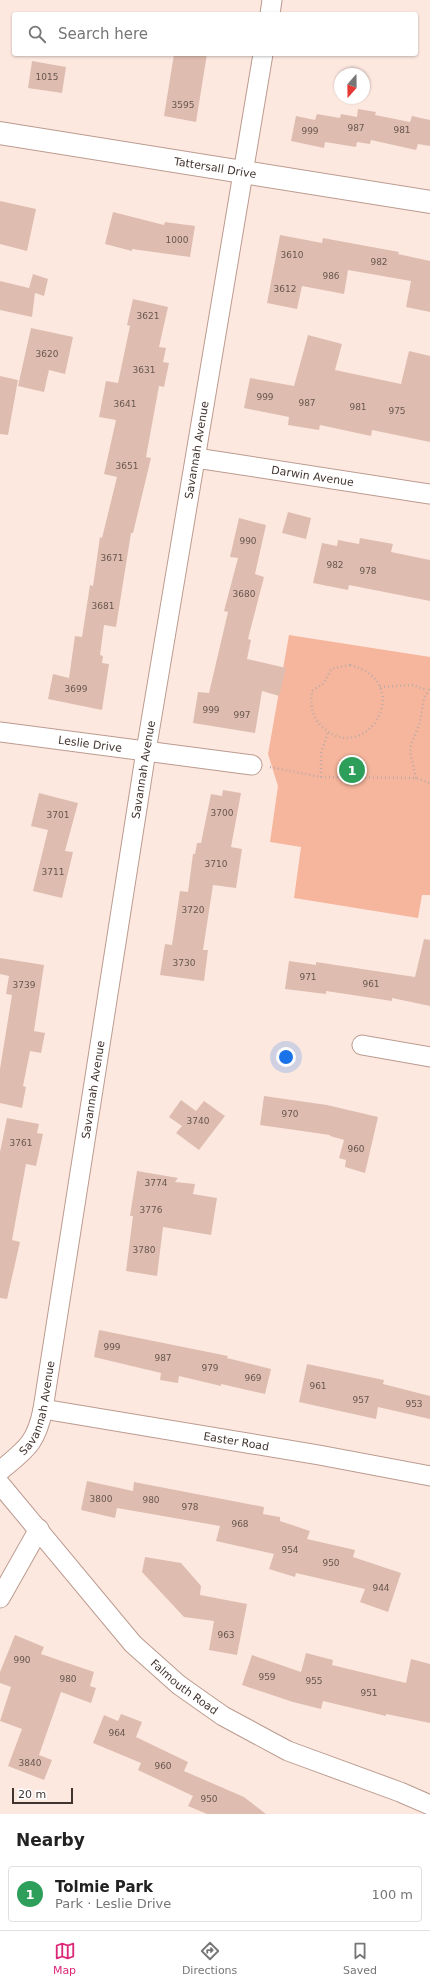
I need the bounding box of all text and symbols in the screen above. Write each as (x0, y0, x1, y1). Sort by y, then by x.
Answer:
search box (12, 12, 418, 56)
icon: search (26, 23, 48, 45)
text: Search here (58, 25, 148, 43)
north arrow (334, 68, 370, 104)
house number: 1015 (36, 72, 58, 82)
house number: 3595 (172, 100, 194, 110)
house number: 987 (347, 123, 365, 133)
house number: 981 (393, 125, 411, 135)
house number: 999 (301, 126, 319, 136)
street label: Tattersall Drive (172, 154, 258, 181)
house number: 1000 (166, 235, 189, 245)
house number: 3610 (281, 250, 304, 260)
house number: 982 (370, 257, 388, 267)
house number: 986 (322, 271, 340, 281)
house number: 3612 (274, 284, 296, 294)
house number: 3621 (137, 311, 159, 321)
house number: 3620 (36, 349, 59, 359)
house number: 3631 (133, 365, 155, 375)
house number: 999 (256, 392, 274, 402)
house number: 987 (298, 398, 316, 408)
house number: 3641 (114, 399, 136, 409)
street label: Savannah Avenue (182, 400, 211, 500)
house number: 981 (349, 402, 367, 412)
house number: 975 (388, 406, 406, 416)
house number: 3651 (116, 461, 138, 471)
street label: Darwin Avenue (270, 463, 355, 489)
house number: 990 (239, 536, 257, 546)
house number: 3671 (101, 553, 123, 563)
house number: 982 (326, 560, 344, 570)
house number: 978 (359, 566, 377, 576)
house number: 3680 (233, 589, 256, 599)
house number: 3681 (92, 601, 114, 611)
house number: 3699 (65, 684, 88, 694)
house number: 999 (202, 705, 220, 715)
house number: 997 (233, 710, 251, 720)
street label: Savannah Avenue (129, 719, 158, 820)
street label: Leslie Drive (58, 733, 123, 754)
pin: 1 (339, 755, 365, 785)
house number: 3700 (211, 808, 234, 818)
house number: 3701 (47, 810, 69, 820)
house number: 3710 (205, 859, 228, 869)
house number: 3711 (42, 867, 64, 877)
house number: 3720 (182, 905, 205, 915)
house number: 3730 (173, 958, 196, 968)
house number: 971 (299, 972, 317, 982)
house number: 961 (362, 979, 380, 989)
house number: 3739 (13, 980, 36, 990)
street label: Savannah Avenue (79, 1040, 107, 1140)
your location (276, 1047, 296, 1067)
house number: 970 (281, 1109, 299, 1119)
house number: 3740 (187, 1116, 210, 1126)
house number: 3761 (10, 1138, 32, 1148)
house number: 960 (347, 1144, 365, 1154)
house number: 3774 (145, 1178, 168, 1188)
house number: 3776 (140, 1205, 163, 1215)
house number: 3780 (133, 1245, 156, 1255)
house number: 999 (103, 1342, 121, 1352)
house number: 987 (154, 1353, 172, 1363)
street label: Savannah Avenue (16, 1360, 57, 1458)
house number: 979 (201, 1363, 219, 1373)
house number: 969 (244, 1373, 262, 1383)
house number: 961 (309, 1381, 327, 1391)
house number: 957 (352, 1395, 370, 1405)
house number: 953 (405, 1399, 423, 1409)
street label: Easter Road (203, 1429, 270, 1453)
house number: 3800 (90, 1494, 113, 1504)
house number: 980 (142, 1495, 160, 1505)
house number: 978 (181, 1502, 199, 1512)
house number: 968 (231, 1519, 249, 1529)
house number: 954 (281, 1545, 299, 1555)
house number: 950 (322, 1558, 340, 1568)
house number: 944 (372, 1583, 390, 1593)
house number: 963 (217, 1630, 235, 1640)
house number: 990 (13, 1655, 31, 1665)
street label: Falmouth Road (148, 1656, 221, 1717)
house number: 959 (258, 1672, 276, 1682)
house number: 980 (59, 1674, 77, 1684)
house number: 955 (305, 1676, 323, 1686)
house number: 951 (360, 1688, 378, 1698)
house number: 964 (108, 1728, 126, 1738)
house number: 3840 (19, 1758, 42, 1768)
house number: 960 (154, 1761, 172, 1771)
scale bar (12, 1786, 73, 1805)
text: 20 m (18, 1788, 46, 1801)
house number: 950 (200, 1794, 218, 1804)
text: Nearby (16, 1830, 85, 1850)
text: Tolmie Park (55, 1878, 153, 1896)
text: 1 (25, 1887, 35, 1902)
text: 100 m (371, 1887, 413, 1902)
text: Park · Leslie Drive (55, 1896, 171, 1911)
tab: Map (53, 1940, 76, 1977)
tab: Directions (182, 1940, 237, 1977)
tab: Saved (343, 1940, 377, 1977)

